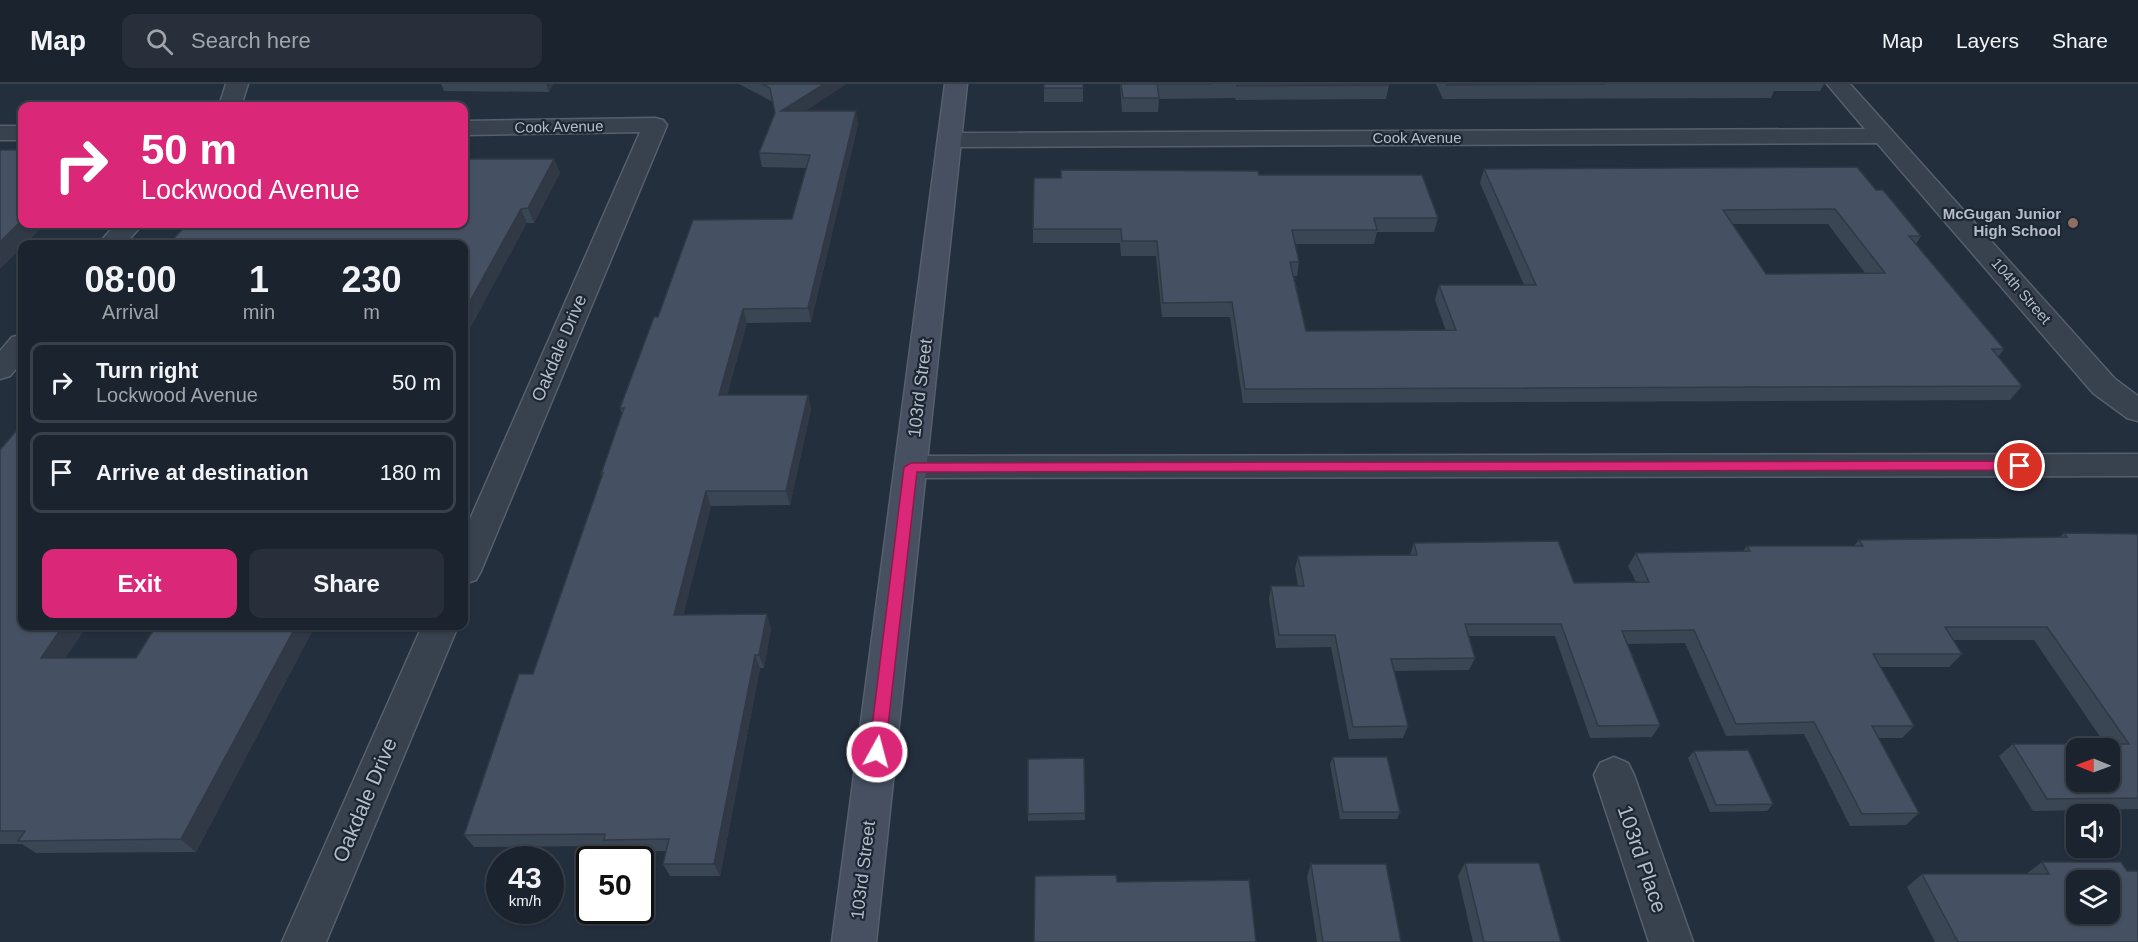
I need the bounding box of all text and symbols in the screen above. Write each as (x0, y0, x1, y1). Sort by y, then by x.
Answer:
search box (122, 14, 542, 68)
text: Map (30, 25, 86, 56)
icon: search (143, 25, 176, 58)
text: Search here (191, 28, 311, 53)
text: Map (1882, 29, 1923, 52)
text: Layers (1956, 29, 2019, 52)
text: Share (2052, 29, 2108, 52)
street label: Cook Avenue (514, 117, 604, 136)
icon: right (42, 126, 120, 204)
text: 50 m (141, 126, 237, 173)
street label: Cook Avenue (1373, 129, 1461, 146)
text: Lockwood Avenue (141, 175, 360, 205)
place label: McGugan Junior High School (1943, 205, 2061, 239)
marker: McGugan Junior High School (2066, 216, 2080, 230)
street label: 104th Street (1988, 254, 2055, 328)
text: 08:00 (84, 259, 176, 300)
text: 1 (249, 259, 269, 300)
text: 230 (341, 259, 402, 300)
street label: Oakdale Drive (528, 292, 590, 404)
text: Arrival (102, 301, 159, 323)
text: min (243, 301, 275, 323)
text: m (363, 301, 380, 323)
street label: 103rd Street (904, 338, 936, 438)
text: Turn right (96, 358, 198, 383)
icon: right (45, 366, 78, 399)
text: 50 m (392, 370, 441, 395)
text: Lockwood Avenue (96, 384, 258, 406)
pin (1994, 440, 2045, 491)
icon: arrive (2003, 449, 2036, 482)
icon: arrive (45, 456, 78, 489)
text: Arrive at destination (96, 460, 309, 485)
text: 180 m (380, 460, 441, 485)
button: Exit (42, 549, 237, 618)
button: Share (249, 549, 444, 618)
position arrow (845, 720, 909, 784)
street label: Oakdale Drive (328, 734, 401, 866)
north arrow (2066, 738, 2120, 792)
map controls (2066, 738, 2120, 924)
street label: 103rd Place (1613, 802, 1672, 916)
button: sound (2066, 804, 2120, 858)
street label: 103rd Street (847, 820, 879, 920)
speed limit sign: 50 (576, 846, 654, 924)
text: 43 (508, 861, 542, 894)
button: layers (2066, 870, 2120, 924)
text: km/h (509, 892, 541, 909)

